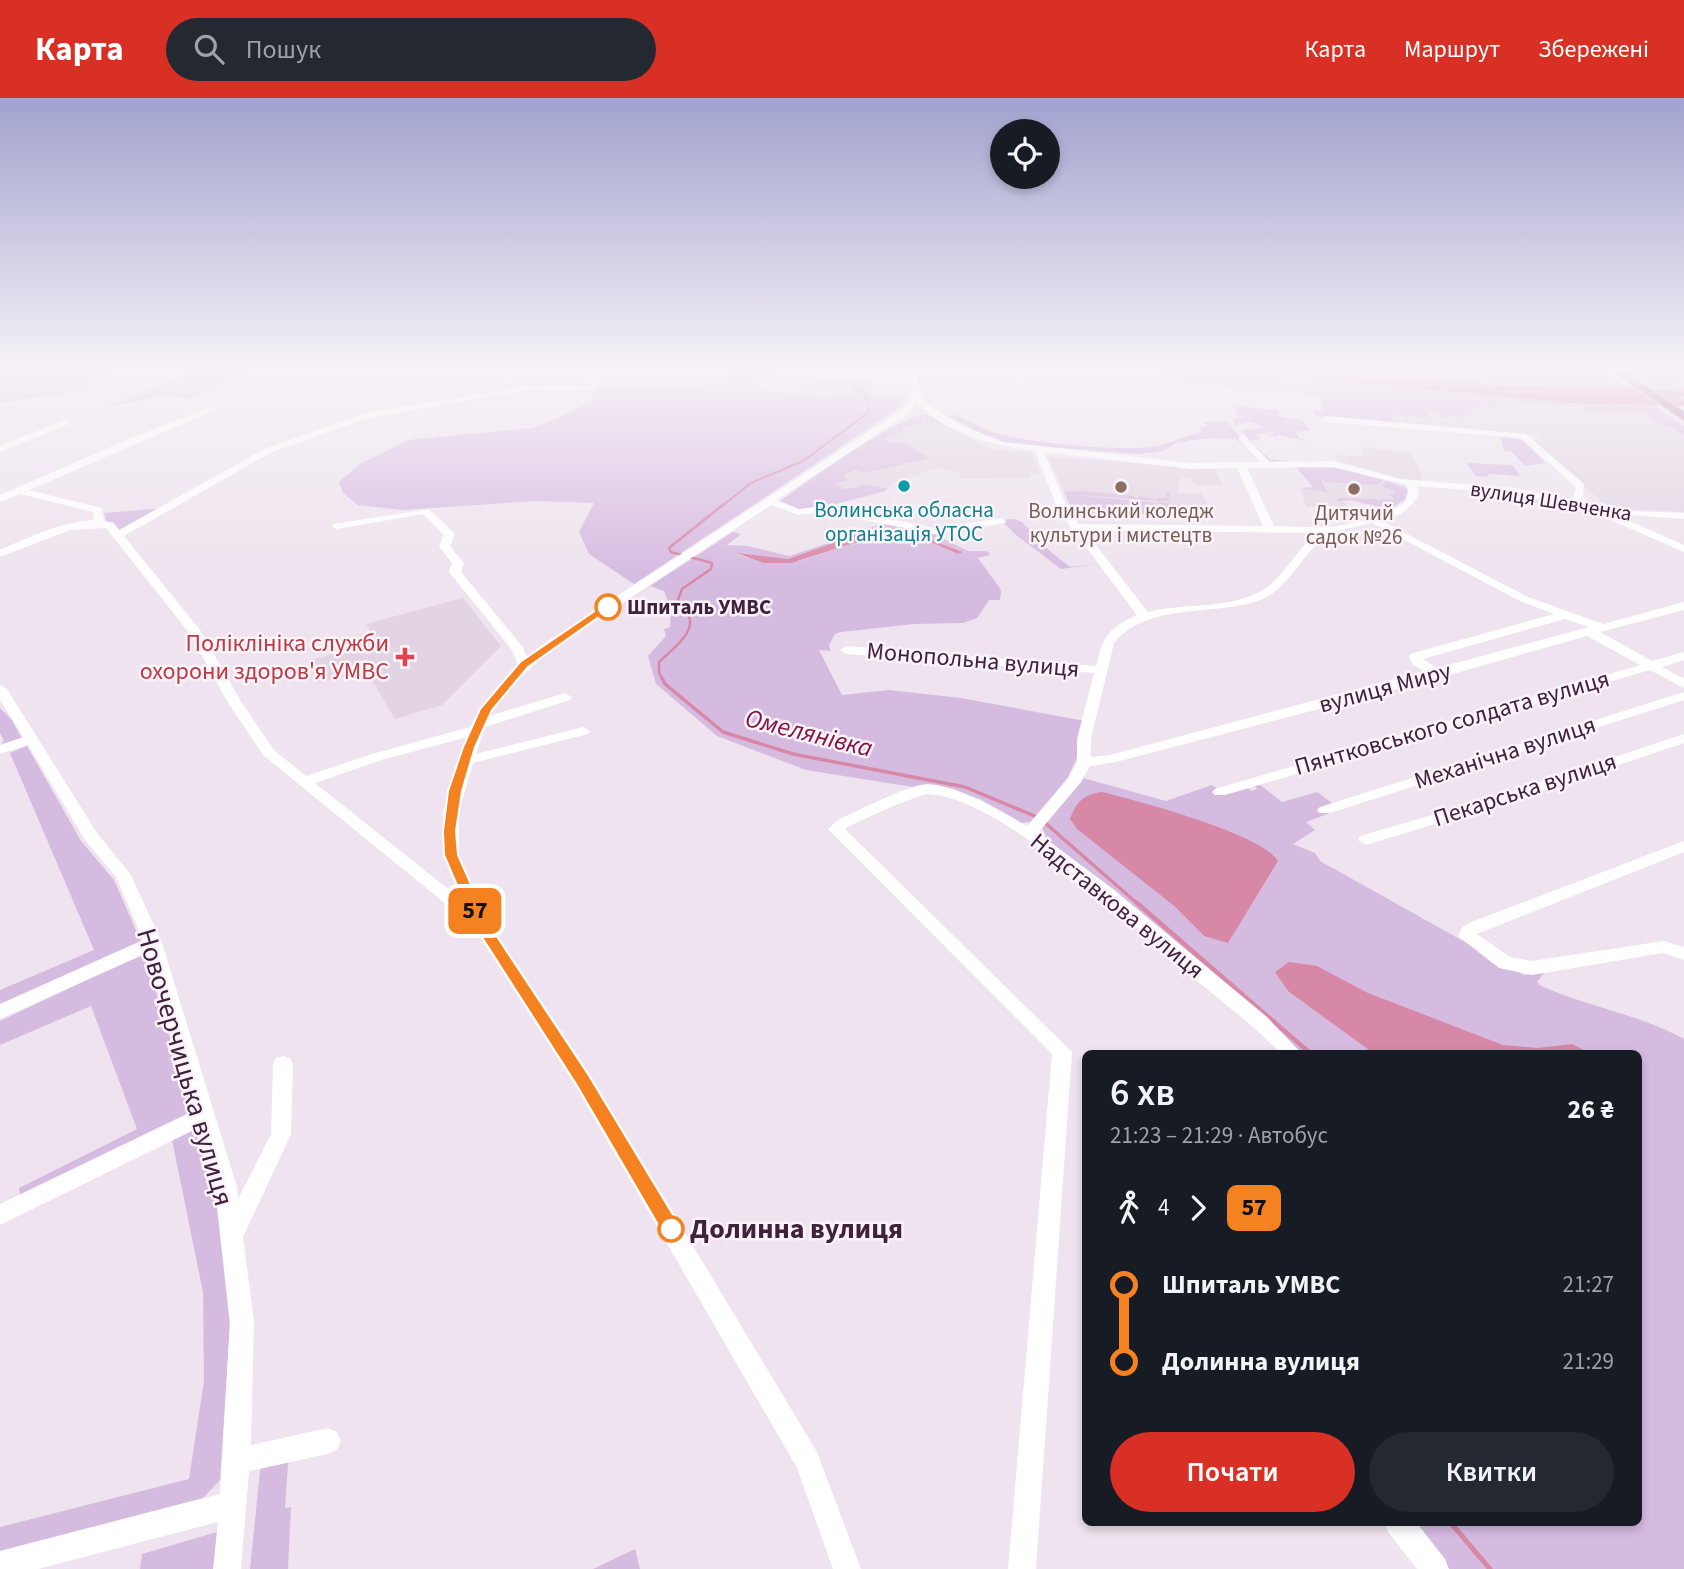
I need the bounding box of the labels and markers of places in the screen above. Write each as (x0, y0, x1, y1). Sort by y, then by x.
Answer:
marker: Волинська обласна організація УТОС (896, 478, 912, 494)
marker: Волинський коледж культури і мистецтв (1113, 479, 1129, 495)
marker: Дитячий садок №26 (1346, 481, 1362, 497)
place label: Волинська обласна організація УТОС (814, 495, 994, 549)
place label: Волинський коледж культури і мистецтв (1028, 496, 1214, 550)
place label: Дитячий садок №26 (1306, 498, 1402, 552)
place label: Шпиталь УМВС (627, 592, 771, 622)
marker: Шпиталь УМВС (595, 594, 621, 620)
place label: Поліклініка служби охорони здоров'я УМВС (140, 626, 389, 689)
marker: Поліклініка служби охорони здоров'я УМВС (395, 647, 415, 667)
place label: Долинна вулиця (690, 1209, 903, 1249)
marker: Долинна вулиця (658, 1216, 684, 1242)

